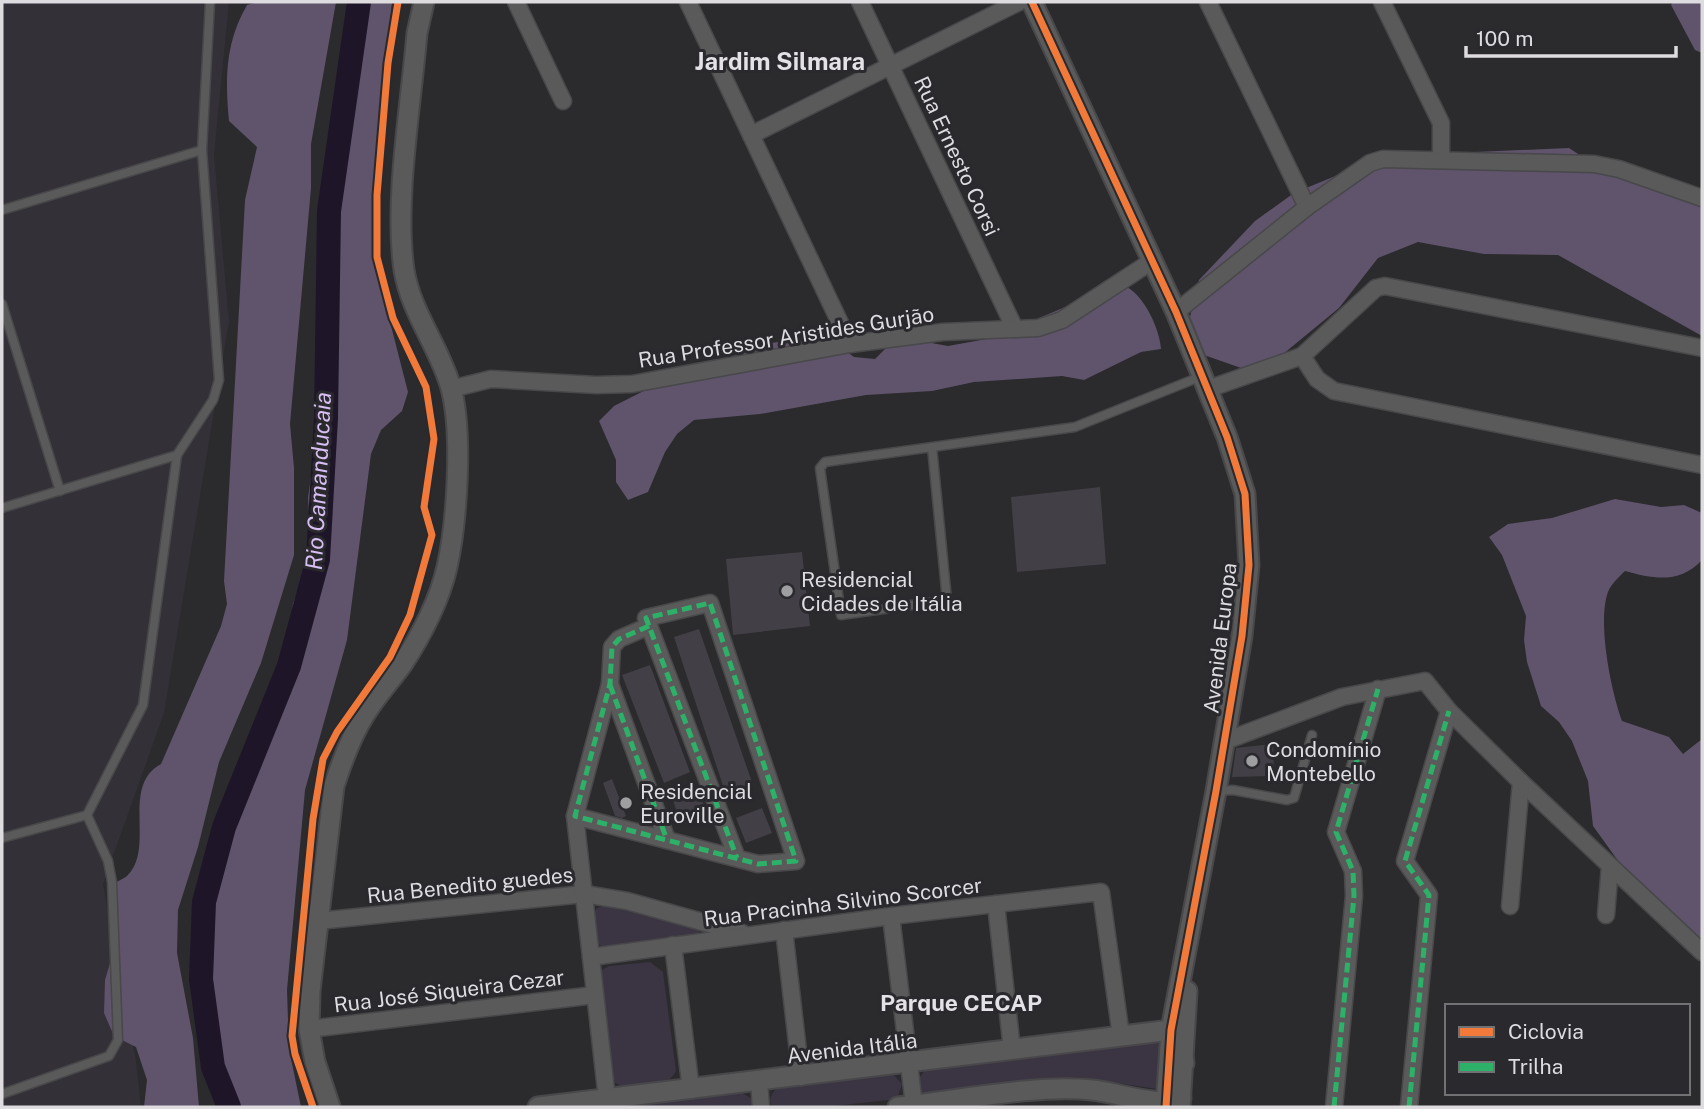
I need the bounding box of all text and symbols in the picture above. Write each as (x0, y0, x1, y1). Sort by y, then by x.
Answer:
scale bar (1466, 14, 1676, 58)
text: 100 m (1476, 26, 1533, 51)
district label: Jardim Silmara (695, 47, 865, 75)
street label: Rua Ernesto Corsi (909, 72, 1005, 240)
street label: Rua Professor Aristides Gurjão (636, 301, 936, 373)
water label: Rio Camanducaia (300, 391, 336, 571)
street label: Avenida Europa (1198, 561, 1242, 715)
place label: Residencial Cidades de Itália (801, 567, 963, 616)
marker: Residencial Cidades de Itália (779, 583, 795, 599)
place label: Condomínio Montebello (1266, 737, 1381, 786)
marker: Condomínio Montebello (1244, 753, 1260, 769)
place label: Residencial Euroville (640, 779, 753, 828)
marker: Residencial Euroville (618, 795, 634, 811)
street label: Rua Benedito guedes (366, 862, 574, 908)
street label: Rua Pracinha Silvino Scorcer (702, 873, 984, 931)
street label: Rua José Siqueira Cezar (332, 964, 566, 1018)
district label: Parque CECAP (880, 989, 1042, 1016)
legend (1445, 1004, 1690, 1095)
text: Ciclovia (1508, 1019, 1584, 1044)
street label: Avenida Itália (785, 1028, 919, 1068)
text: Trilha (1508, 1054, 1563, 1079)

